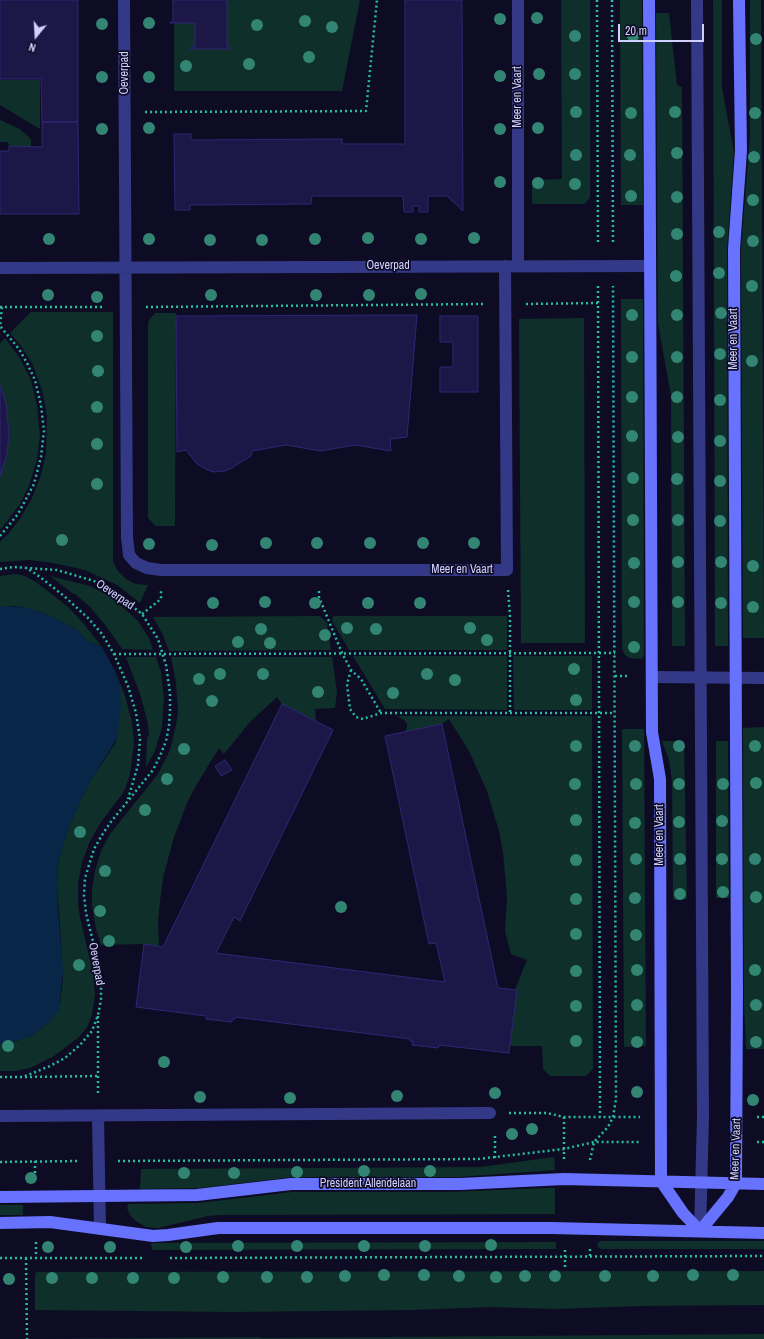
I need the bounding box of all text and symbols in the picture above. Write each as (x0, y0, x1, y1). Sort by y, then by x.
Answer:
north arrow (16, 16, 56, 56)
scale bar (620, 16, 706, 42)
text: 20 m (625, 23, 647, 39)
text: N (27, 40, 38, 55)
street label: Oeverpad (118, 51, 132, 95)
street label: Meer en Vaart (511, 66, 525, 128)
street label: Oeverpad (366, 259, 410, 273)
street label: Meer en Vaart (727, 308, 741, 370)
street label: Meer en Vaart (431, 563, 493, 577)
street label: Oeverpad (93, 577, 137, 613)
street label: Meer en Vaart (653, 804, 667, 866)
street label: Oeverpad (85, 941, 107, 987)
street label: Meer en Vaart (728, 1118, 744, 1180)
street label: President Allendelaan (320, 1177, 416, 1191)

